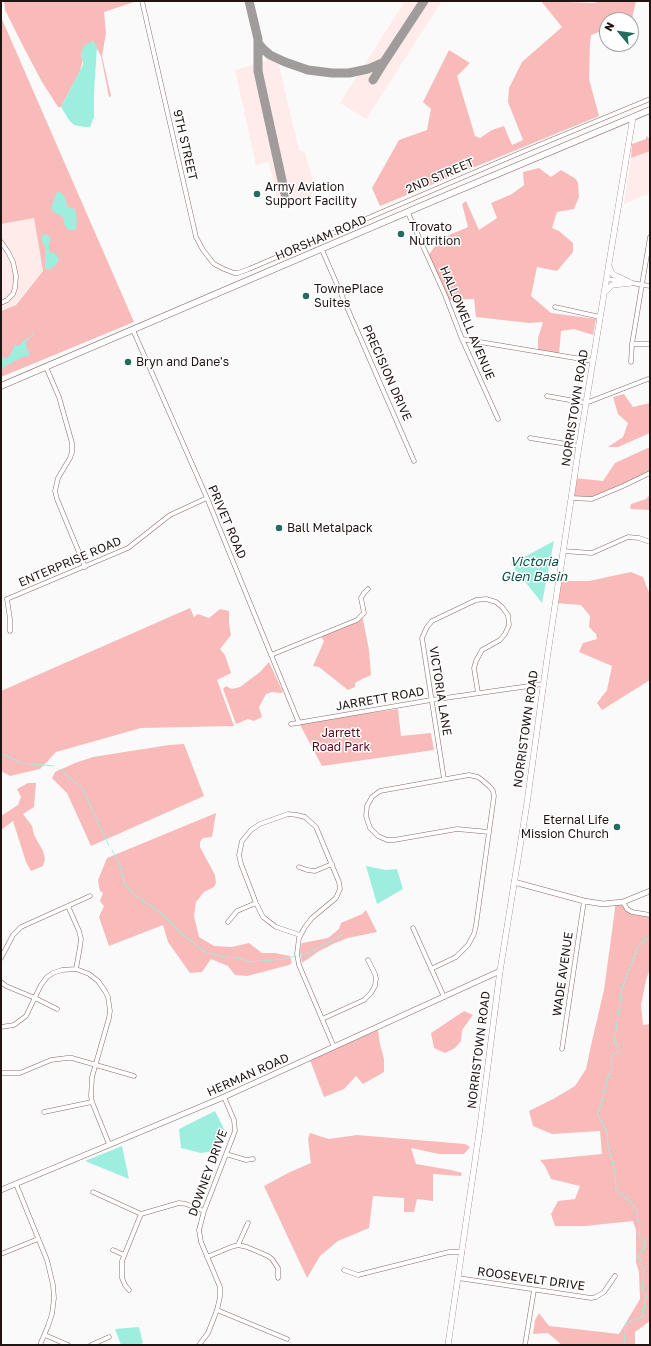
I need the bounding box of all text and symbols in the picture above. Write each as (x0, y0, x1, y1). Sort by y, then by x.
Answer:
north arrow (599, 12, 639, 52)
text: N (601, 20, 617, 33)
street label: 9TH STREET (170, 108, 200, 182)
street label: 2ND STREET (404, 155, 476, 197)
place label: Army Aviation Support Facility (265, 180, 357, 208)
marker: Army Aviation Support Facility (252, 189, 262, 199)
street label: HORSHAM ROAD (273, 212, 369, 264)
place label: Trovato Nutrition (409, 220, 461, 248)
marker: Trovato Nutrition (396, 229, 406, 239)
street label: HALLOWELL AVENUE (437, 264, 497, 382)
place label: TownePlace Suites (314, 282, 383, 310)
marker: TownePlace Suites (301, 291, 311, 301)
street label: PRECISION DRIVE (359, 323, 415, 423)
street label: NORRISTOWN ROAD (559, 348, 591, 468)
place label: Bryn and Dane's (136, 355, 229, 369)
marker: Bryn and Dane's (123, 357, 133, 367)
street label: PRIVET ROAD (205, 483, 249, 561)
place label: Ball Metalpack (287, 521, 373, 535)
marker: Ball Metalpack (274, 523, 284, 533)
street label: ENTERPRISE ROAD (16, 534, 124, 590)
water label: Victoria Glen Basin (501, 554, 567, 585)
street label: VICTORIA LANE (426, 645, 454, 737)
street label: NORRISTOWN ROAD (511, 669, 541, 789)
street label: JARRETT ROAD (335, 684, 425, 714)
park label: Jarrett Road Park (312, 726, 370, 754)
place label: Eternal Life Mission Church (521, 813, 609, 841)
marker: Eternal Life Mission Church (612, 822, 622, 832)
street label: WADE AVENUE (550, 931, 576, 1017)
street label: NORRISTOWN ROAD (465, 990, 493, 1110)
street label: HERMAN ROAD (205, 1050, 291, 1100)
street label: DOWNEY DRIVE (186, 1127, 230, 1219)
street label: ROOSEVELT DRIVE (476, 1264, 586, 1294)

